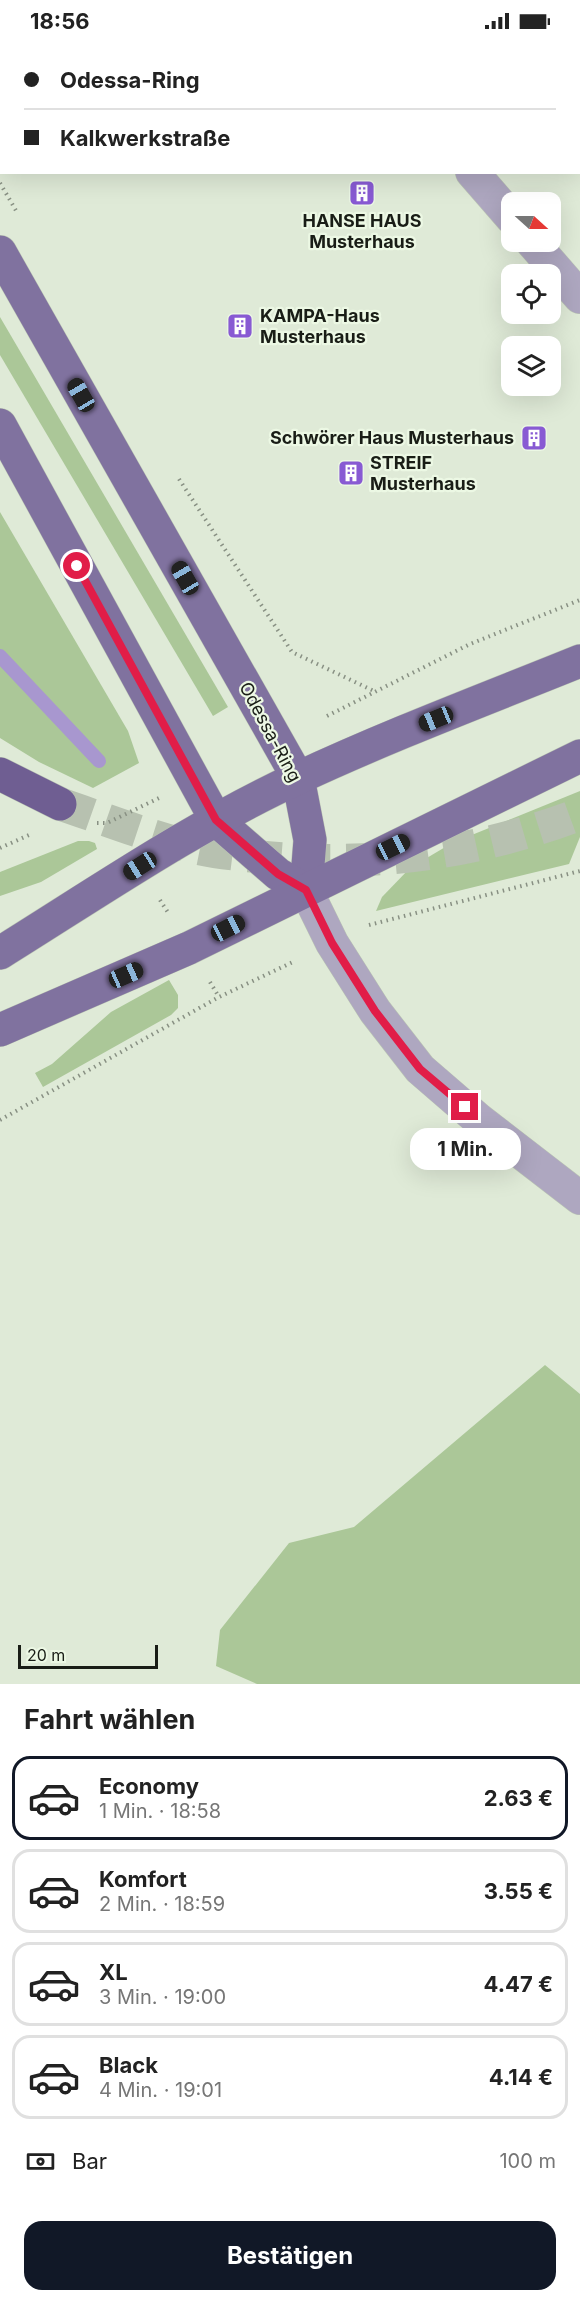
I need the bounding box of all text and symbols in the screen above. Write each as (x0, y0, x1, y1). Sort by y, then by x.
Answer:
text: 18:56 (30, 8, 90, 34)
text: Odessa-Ring (60, 67, 200, 93)
text: Kalkwerkstraße (60, 125, 230, 151)
building icon: HANSE HAUS Musterhaus (347, 178, 377, 208)
north arrow (501, 192, 561, 252)
map controls (501, 192, 561, 396)
place label: HANSE HAUS Musterhaus (302, 210, 422, 252)
button: locate (501, 264, 561, 324)
place label: KAMPA-Haus Musterhaus (260, 305, 380, 347)
building icon: KAMPA-Haus Musterhaus (225, 311, 255, 341)
button: layers (501, 336, 561, 396)
car (64, 375, 98, 415)
building icon: Schwörer Haus Musterhaus (519, 423, 549, 453)
place label: Schwörer Haus Musterhaus (270, 427, 514, 448)
place label: STREIF Musterhaus (370, 452, 476, 494)
building icon: STREIF Musterhaus (336, 458, 366, 488)
route start (63, 552, 90, 579)
car (168, 558, 202, 598)
street label: Odessa-Ring (235, 678, 306, 785)
car (416, 704, 456, 734)
car (373, 831, 413, 863)
car (120, 849, 160, 883)
car (208, 912, 248, 944)
car (106, 959, 146, 991)
route end (451, 1093, 478, 1120)
callout: 1 Min. (410, 1128, 520, 1170)
text: 1 Min. (437, 1137, 494, 1161)
scale bar (18, 1642, 158, 1670)
text: 20 m (27, 1645, 65, 1665)
text: Fahrt wählen (24, 1703, 195, 1736)
icon: car (27, 1771, 81, 1825)
text: Economy (99, 1773, 199, 1799)
text: 2.63 € (484, 1785, 553, 1811)
text: 1 Min. · 18:58 (99, 1799, 221, 1823)
icon: car (27, 1864, 81, 1918)
text: Komfort (99, 1866, 187, 1892)
text: 3.55 € (484, 1878, 553, 1904)
text: 2 Min. · 18:59 (99, 1892, 225, 1916)
icon: car (27, 1957, 81, 2011)
text: XL (99, 1959, 128, 1985)
text: 4.47 € (484, 1971, 553, 1997)
text: 3 Min. · 19:00 (99, 1985, 226, 2009)
icon: car (27, 2050, 81, 2104)
text: Black (99, 2052, 158, 2078)
text: 4.14 € (489, 2064, 553, 2090)
text: 4 Min. · 19:01 (99, 2078, 222, 2102)
icon: cash (24, 2145, 57, 2178)
text: Bar (72, 2148, 107, 2174)
text: 100 m (499, 2149, 556, 2173)
button: Bestätigen (24, 2221, 556, 2290)

